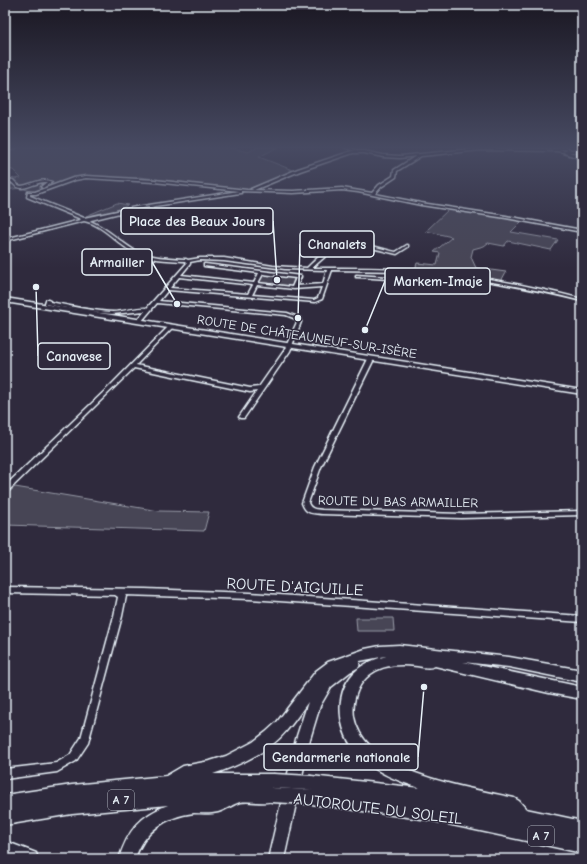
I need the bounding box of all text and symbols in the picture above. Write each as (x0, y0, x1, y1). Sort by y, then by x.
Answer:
callout: Place des Beaux Jours (121, 208, 273, 234)
text: Place des Beaux Jours (129, 213, 265, 230)
callout: Chanalets (300, 231, 374, 257)
text: Chanalets (308, 236, 366, 253)
callout: Armailler (82, 249, 152, 275)
text: Armailler (90, 254, 144, 271)
callout: Markem-Imaje (385, 268, 490, 294)
text: Markem-Imaje (394, 273, 483, 290)
street label: ROUTE DE CHÂTEAUNEUF-SUR-ISÈRE (196, 311, 418, 361)
callout: Canavese (38, 343, 110, 369)
text: Canavese (46, 348, 102, 365)
street label: ROUTE DU BAS ARMAILLER (318, 493, 478, 510)
street label: ROUTE D'AIGUILLE (226, 574, 364, 600)
callout: Gendarmerie nationale (264, 744, 418, 770)
text: Gendarmerie nationale (272, 749, 410, 766)
road number: A 7 (108, 790, 134, 810)
street label: AUTOROUTE DU SOLEIL (293, 790, 463, 828)
road number: A 7 (528, 826, 554, 846)

